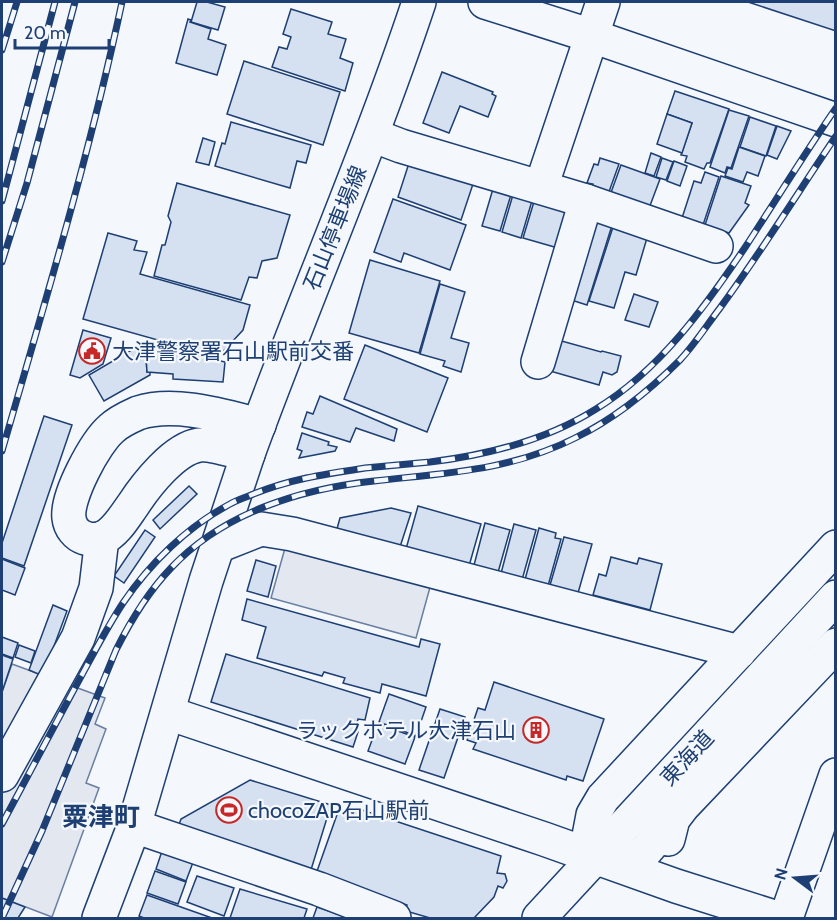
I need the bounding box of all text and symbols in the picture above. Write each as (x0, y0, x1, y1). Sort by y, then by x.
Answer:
scale bar (15, 12, 110, 50)
text: 20 m (24, 22, 66, 44)
street label: 石山停車場線 (298, 162, 372, 294)
public building icon: 大津警察署石山駅前交番 (77, 336, 107, 366)
place label: 大津警察署石山駅前交番 (112, 338, 354, 365)
building icon: ラックホテル大津石山 (521, 715, 551, 745)
place label: ラックホテル大津石山 (296, 717, 516, 744)
street label: 東海道 (655, 725, 719, 791)
sports icon: chocoZAP石山駅前 (214, 795, 244, 825)
place label: chocoZAP石山駅前 (248, 797, 430, 824)
district label: 粟津町 (62, 801, 140, 833)
north arrow (765, 848, 825, 908)
text: N (770, 866, 792, 882)

